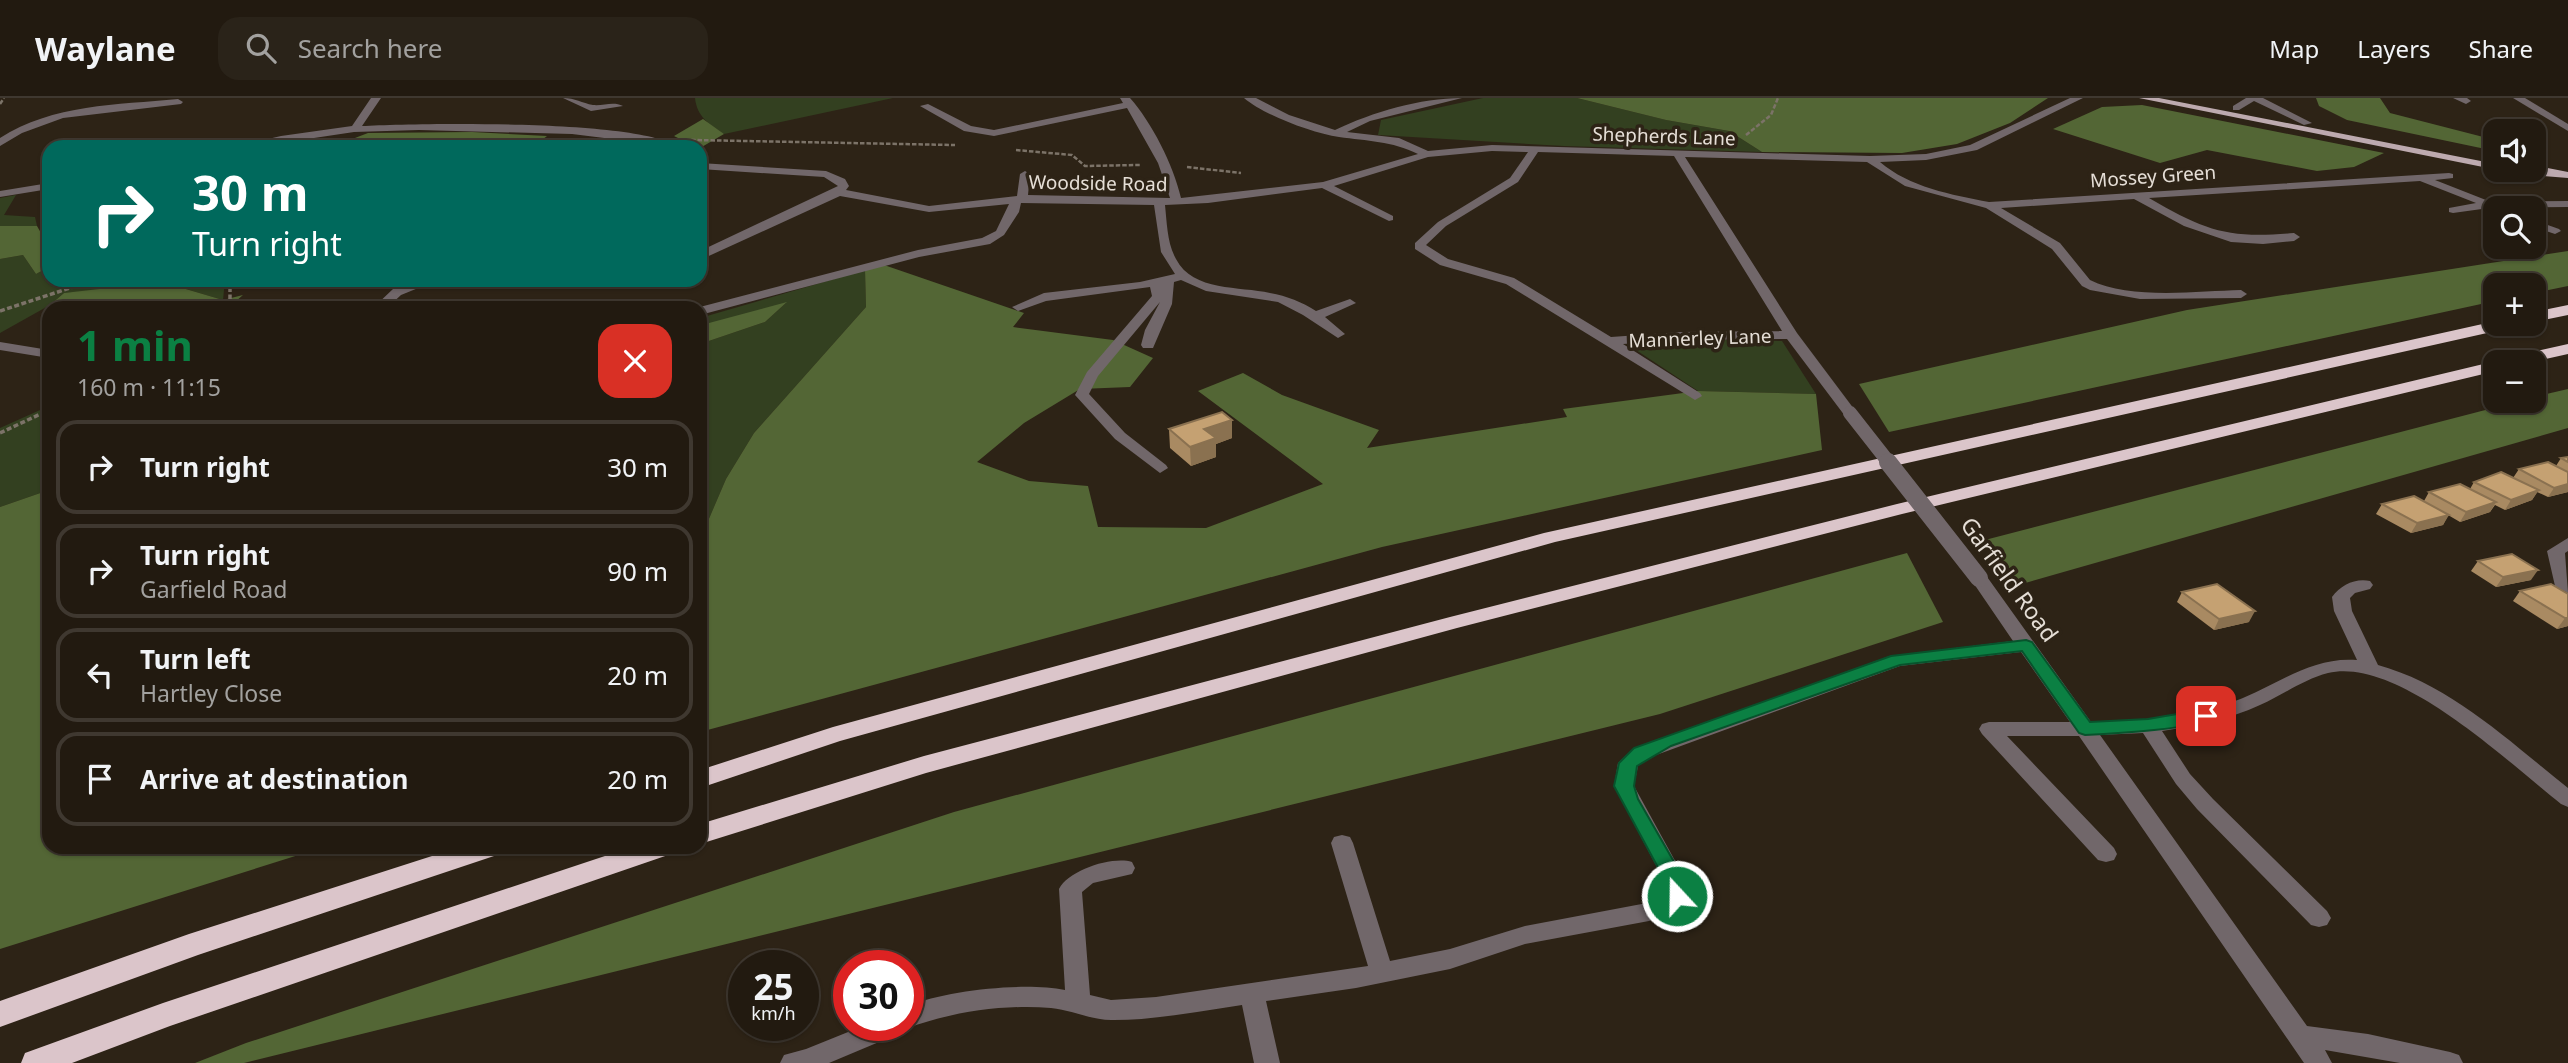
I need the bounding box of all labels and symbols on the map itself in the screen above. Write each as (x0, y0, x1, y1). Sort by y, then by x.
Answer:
street label: Shepherds Lane (1592, 121, 1736, 151)
street label: Mossey Green (2089, 159, 2217, 193)
street label: Woodside Road (1028, 169, 1168, 197)
street label: Mannerley Lane (1628, 323, 1772, 353)
street label: Garfield Road (1954, 510, 2066, 648)
pin (2176, 686, 2236, 746)
position arrow (1640, 859, 1714, 933)
speed limit sign: 30 (833, 950, 924, 1041)

